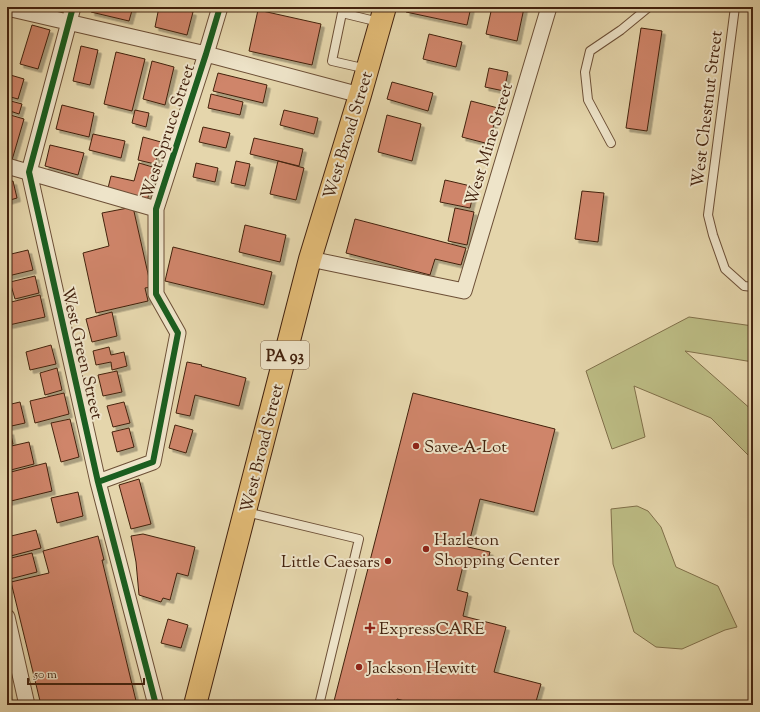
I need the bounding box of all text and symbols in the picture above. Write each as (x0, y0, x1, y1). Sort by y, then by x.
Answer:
street label: West Chestnut Street (686, 29, 730, 189)
street label: West Spruce Street (136, 61, 202, 202)
street label: West Broad Street (318, 69, 380, 202)
street label: West Mine Street (460, 80, 520, 209)
street label: West Green Street (54, 285, 108, 422)
road number: PA 93 (261, 341, 309, 369)
street label: West Broad Street (235, 381, 291, 516)
place label: Save-A-Lot (424, 436, 507, 460)
marker: Save-A-Lot (411, 441, 421, 451)
place label: Hazleton Shopping Center (434, 529, 560, 573)
marker: Hazleton Shopping Center (421, 544, 431, 554)
place label: Little Caesars (281, 551, 380, 575)
marker: Little Caesars (383, 556, 393, 566)
place label: ExpressCARE (379, 618, 485, 642)
marker: ExpressCARE (364, 622, 376, 634)
place label: Jackson Hewitt (366, 657, 476, 681)
scale bar (28, 660, 144, 686)
marker: Jackson Hewitt (354, 662, 364, 672)
text: 50 m (33, 666, 57, 684)

